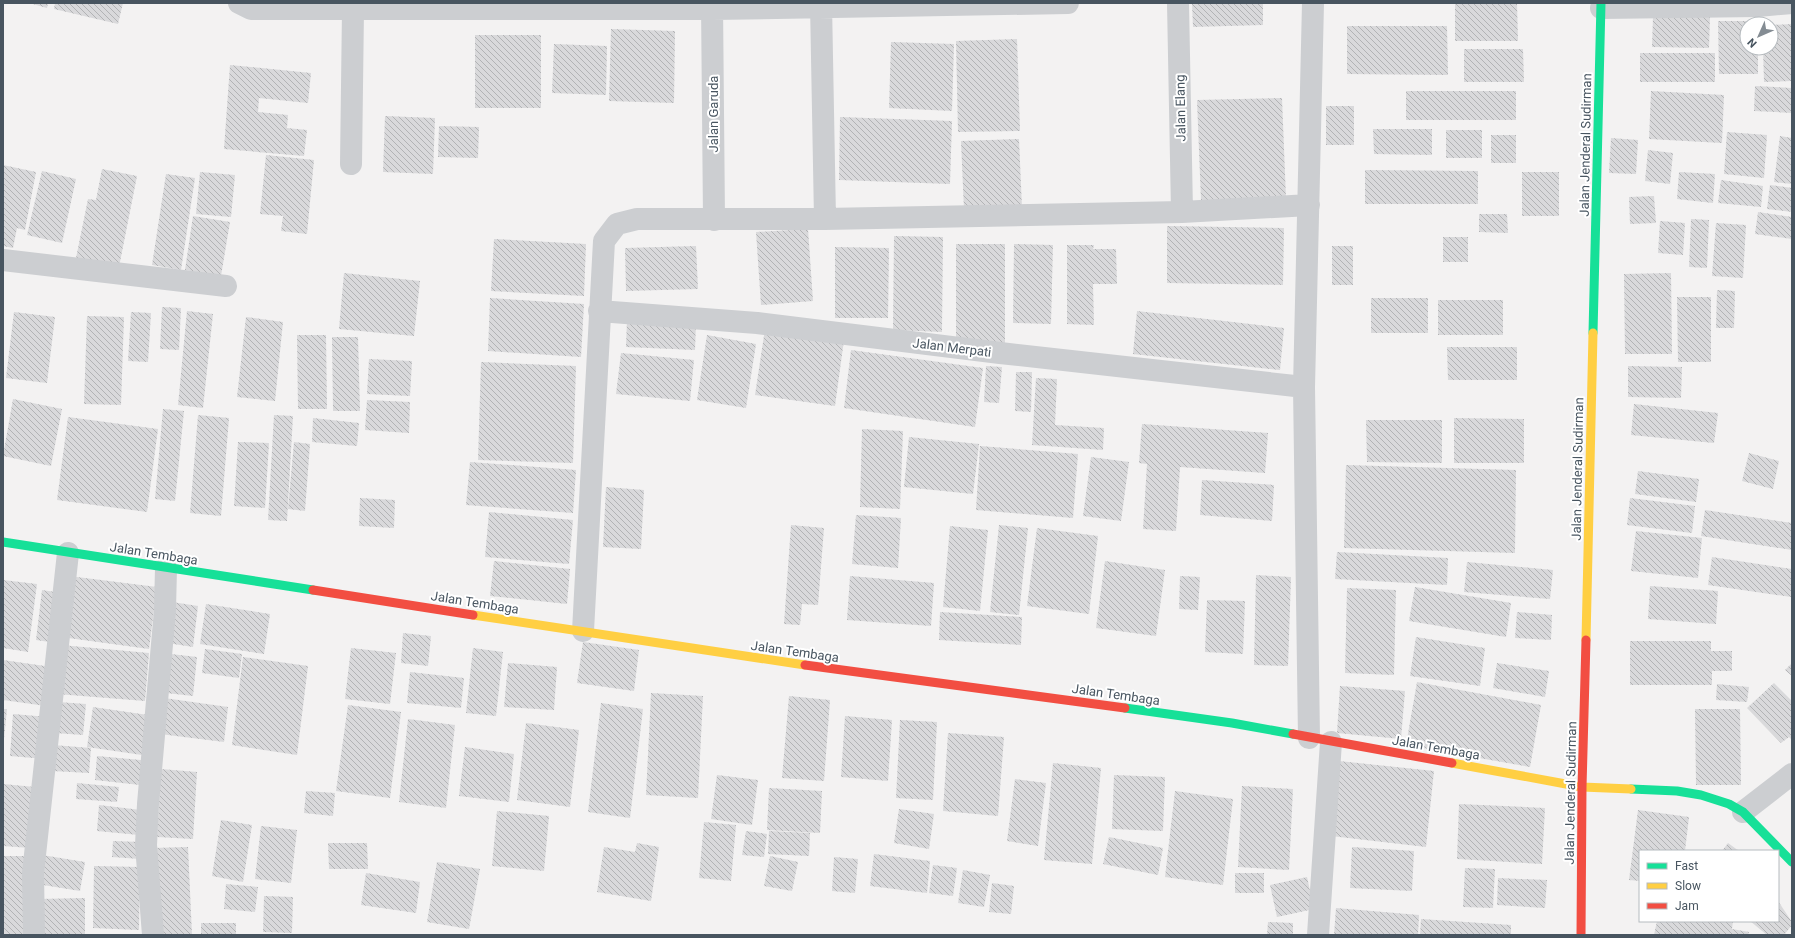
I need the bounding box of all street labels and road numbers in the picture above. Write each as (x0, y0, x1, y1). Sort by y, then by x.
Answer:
street label: Jalan Jenderal Sudirman (1577, 73, 1594, 217)
street label: Jalan Elang (1172, 74, 1189, 142)
street label: Jalan Garuda (706, 76, 721, 152)
street label: Jalan Merpati (912, 335, 992, 360)
street label: Jalan Jenderal Sudirman (1569, 397, 1586, 541)
street label: Jalan Tembaga (109, 539, 199, 568)
street label: Jalan Tembaga (430, 588, 520, 617)
street label: Jalan Tembaga (750, 638, 840, 665)
street label: Jalan Tembaga (1071, 681, 1161, 708)
street label: Jalan Jenderal Sudirman (1562, 721, 1579, 865)
street label: Jalan Tembaga (1391, 732, 1481, 763)

